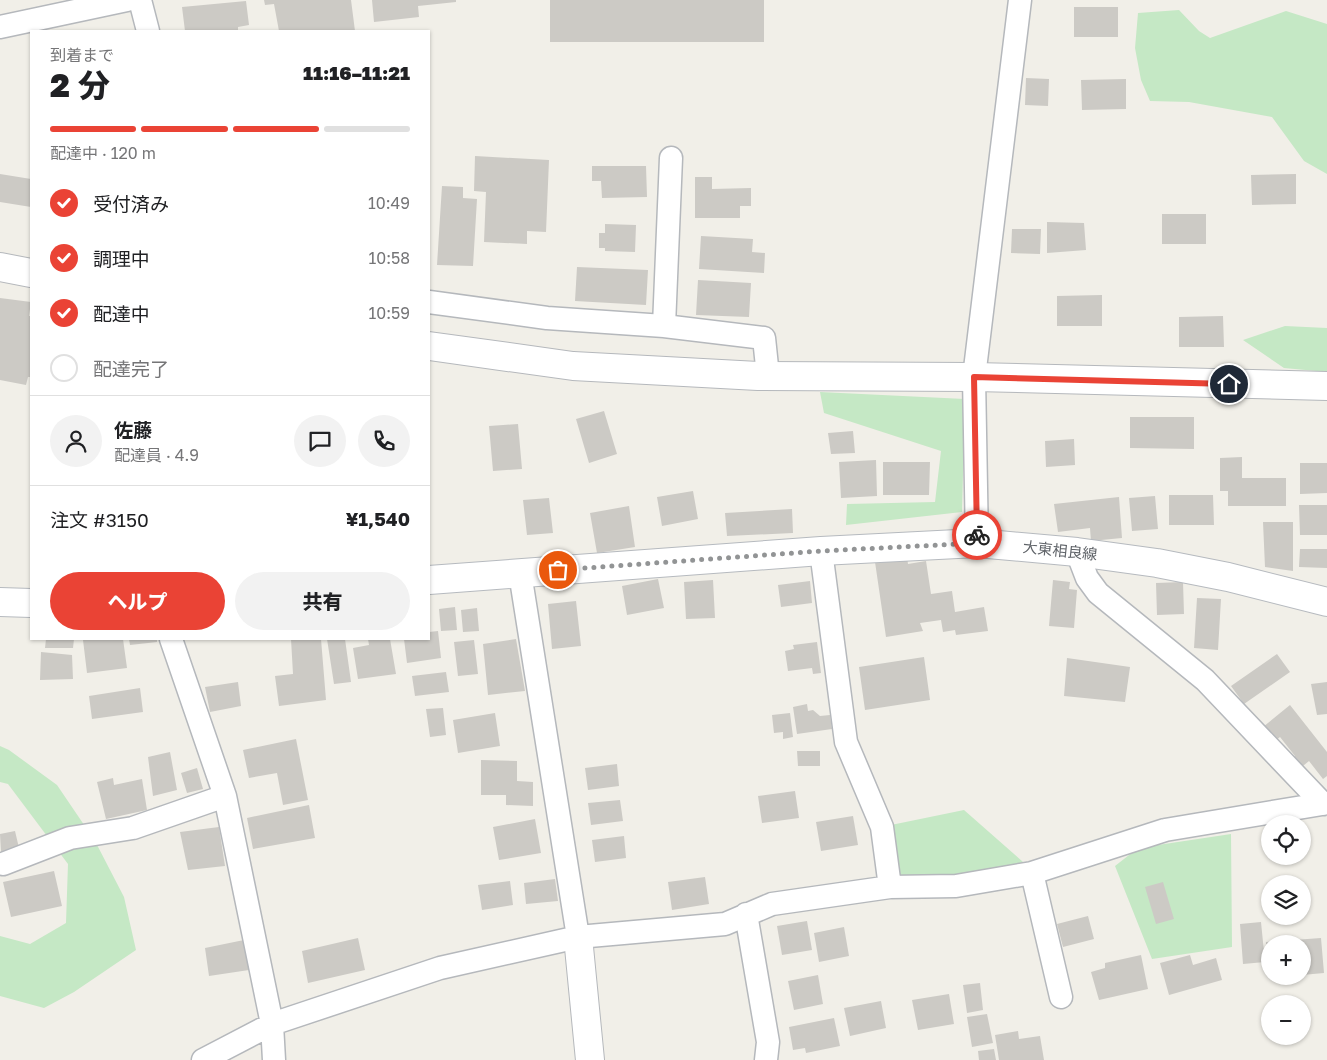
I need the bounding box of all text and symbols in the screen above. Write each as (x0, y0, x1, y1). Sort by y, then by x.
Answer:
text: 到着まで (50, 45, 114, 65)
text: 11:16–11:21 (303, 61, 410, 84)
text: 2 分 (50, 66, 110, 104)
text: 配達中 · 120 m (50, 143, 156, 163)
icon: check (50, 189, 78, 217)
text: 受付済み (93, 192, 169, 215)
text: 10:49 (368, 193, 410, 213)
icon: check (50, 244, 78, 272)
text: 調理中 (93, 247, 150, 270)
text: 10:58 (368, 248, 410, 268)
icon: check (50, 299, 78, 327)
text: 配達中 (93, 302, 150, 325)
text: 10:59 (369, 303, 410, 323)
text: 配達完了 (93, 357, 169, 380)
pin (1208, 363, 1250, 405)
icon: home (1215, 370, 1243, 398)
button: person (50, 415, 102, 467)
button: chat (294, 415, 346, 467)
button: phone (358, 415, 410, 467)
text: 佐藤 (114, 418, 152, 441)
text: 配達員 · 4.9 (114, 445, 199, 465)
text: ¥1,540 (346, 507, 410, 530)
text: 注文 #3150 (50, 508, 149, 531)
courier (952, 510, 1002, 560)
icon: bike (963, 521, 991, 549)
street label: 大東相良線 (1022, 537, 1098, 563)
pin (537, 549, 579, 591)
icon: bag (544, 556, 572, 584)
button: ヘルプ (50, 572, 225, 630)
button: 共有 (235, 572, 410, 630)
map controls (1261, 815, 1311, 1045)
button: locate (1261, 815, 1311, 865)
button: layers (1261, 875, 1311, 925)
button: + (1261, 935, 1311, 985)
button: − (1261, 995, 1311, 1045)

